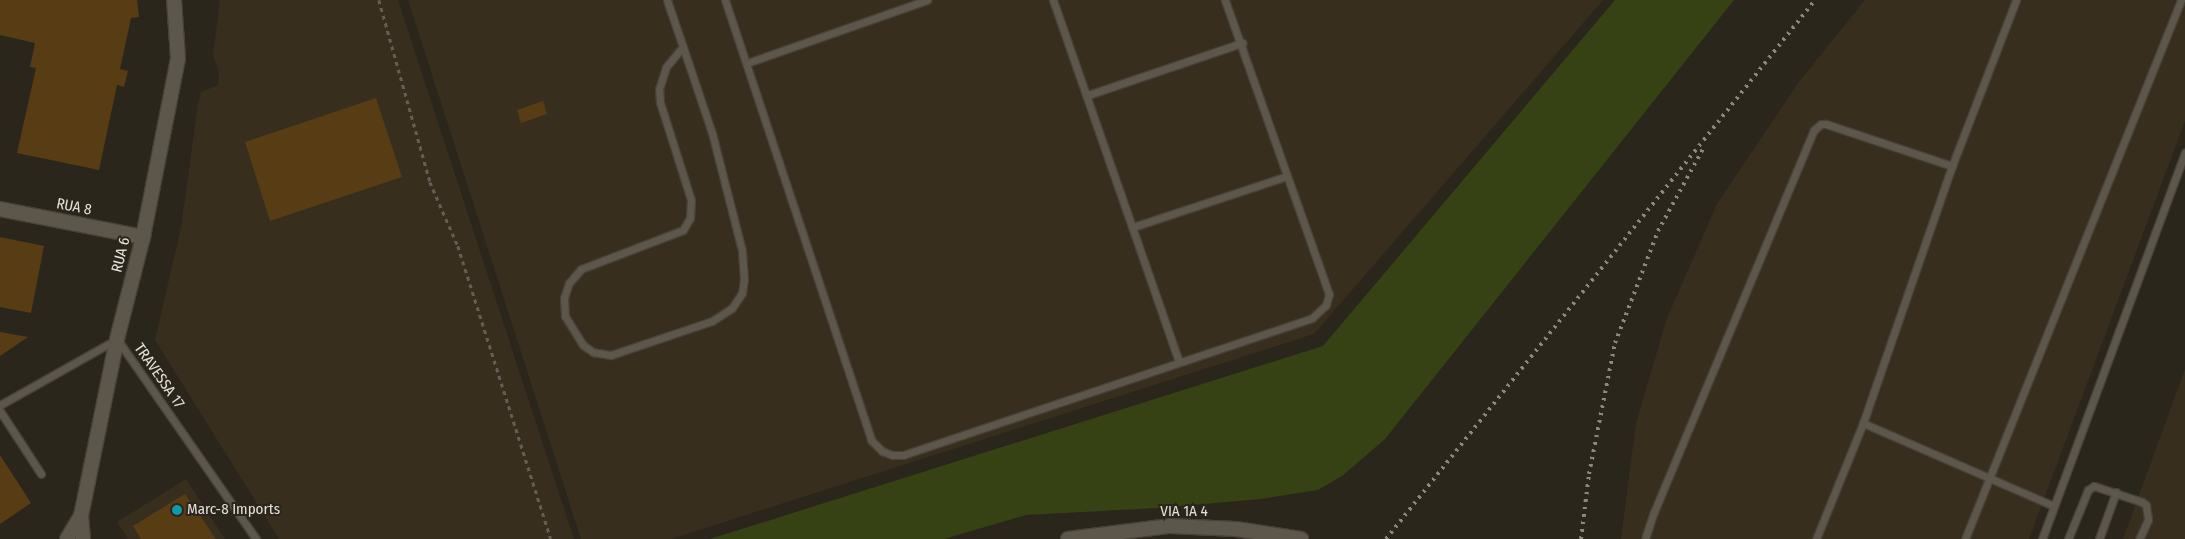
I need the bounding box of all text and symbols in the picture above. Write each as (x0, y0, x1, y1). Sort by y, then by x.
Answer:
street label: RUA 8 (55, 195, 93, 219)
street label: RUA 6 (108, 236, 134, 274)
street label: TRAVESSA 17 (130, 340, 188, 412)
place label: Marc-8 Imports (187, 501, 280, 519)
street label: VIA 1A 4 (1160, 503, 1208, 521)
marker: Marc-8 Imports (171, 504, 183, 516)

